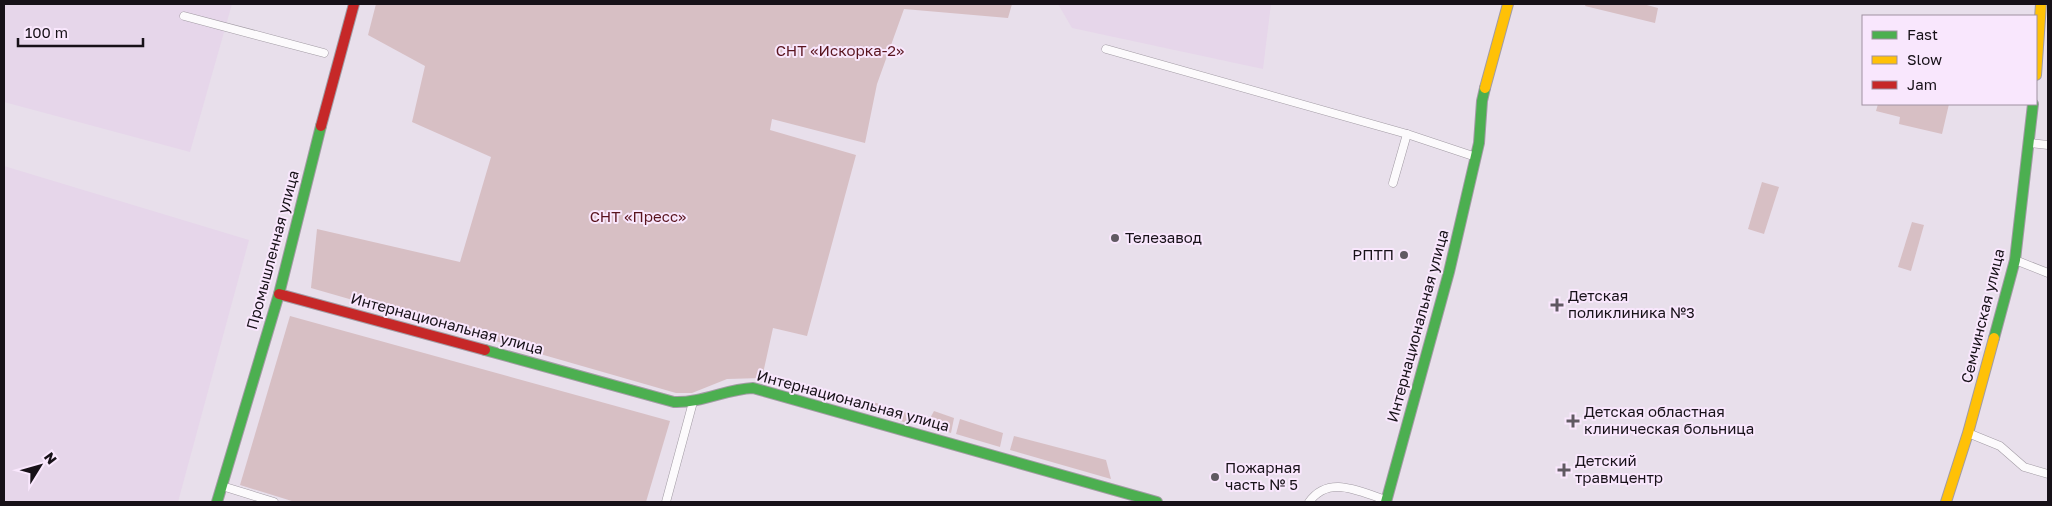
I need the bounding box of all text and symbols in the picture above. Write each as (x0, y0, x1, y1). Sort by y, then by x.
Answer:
scale bar (18, 15, 142, 47)
legend (1862, 15, 2037, 105)
text: 100 m (25, 23, 68, 41)
text: Fast (1907, 25, 1938, 43)
park label: СНТ «Искорка-2» (776, 41, 904, 59)
text: Slow (1907, 50, 1942, 68)
text: Jam (1907, 75, 1937, 93)
street label: Промышленная улица (242, 168, 302, 331)
park label: СНТ «Пресс» (590, 207, 686, 225)
street label: Интернациональная улица (1383, 227, 1451, 424)
place label: Телезавод (1125, 228, 1202, 246)
marker: Телезавод (1109, 232, 1121, 244)
place label: РПТП (1352, 245, 1394, 263)
street label: Семчинская улица (1957, 247, 2007, 385)
marker: РПТП (1398, 249, 1410, 261)
place label: Детская поликлиника №3 (1568, 286, 1695, 321)
street label: Интернациональная улица (349, 289, 546, 357)
marker: Детская поликлиника №3 (1550, 298, 1564, 312)
street label: Интернациональная улица (755, 366, 952, 434)
place label: Детская областная клиническая больница (1584, 402, 1754, 437)
marker: Детская областная клиническая больница (1566, 414, 1580, 428)
north arrow (15, 441, 65, 491)
text: N (41, 449, 61, 467)
place label: Детский травмцентр (1575, 451, 1663, 486)
place label: Пожарная часть № 5 (1225, 458, 1301, 493)
marker: Детский травмцентр (1557, 463, 1571, 477)
marker: Пожарная часть № 5 (1209, 471, 1221, 483)

